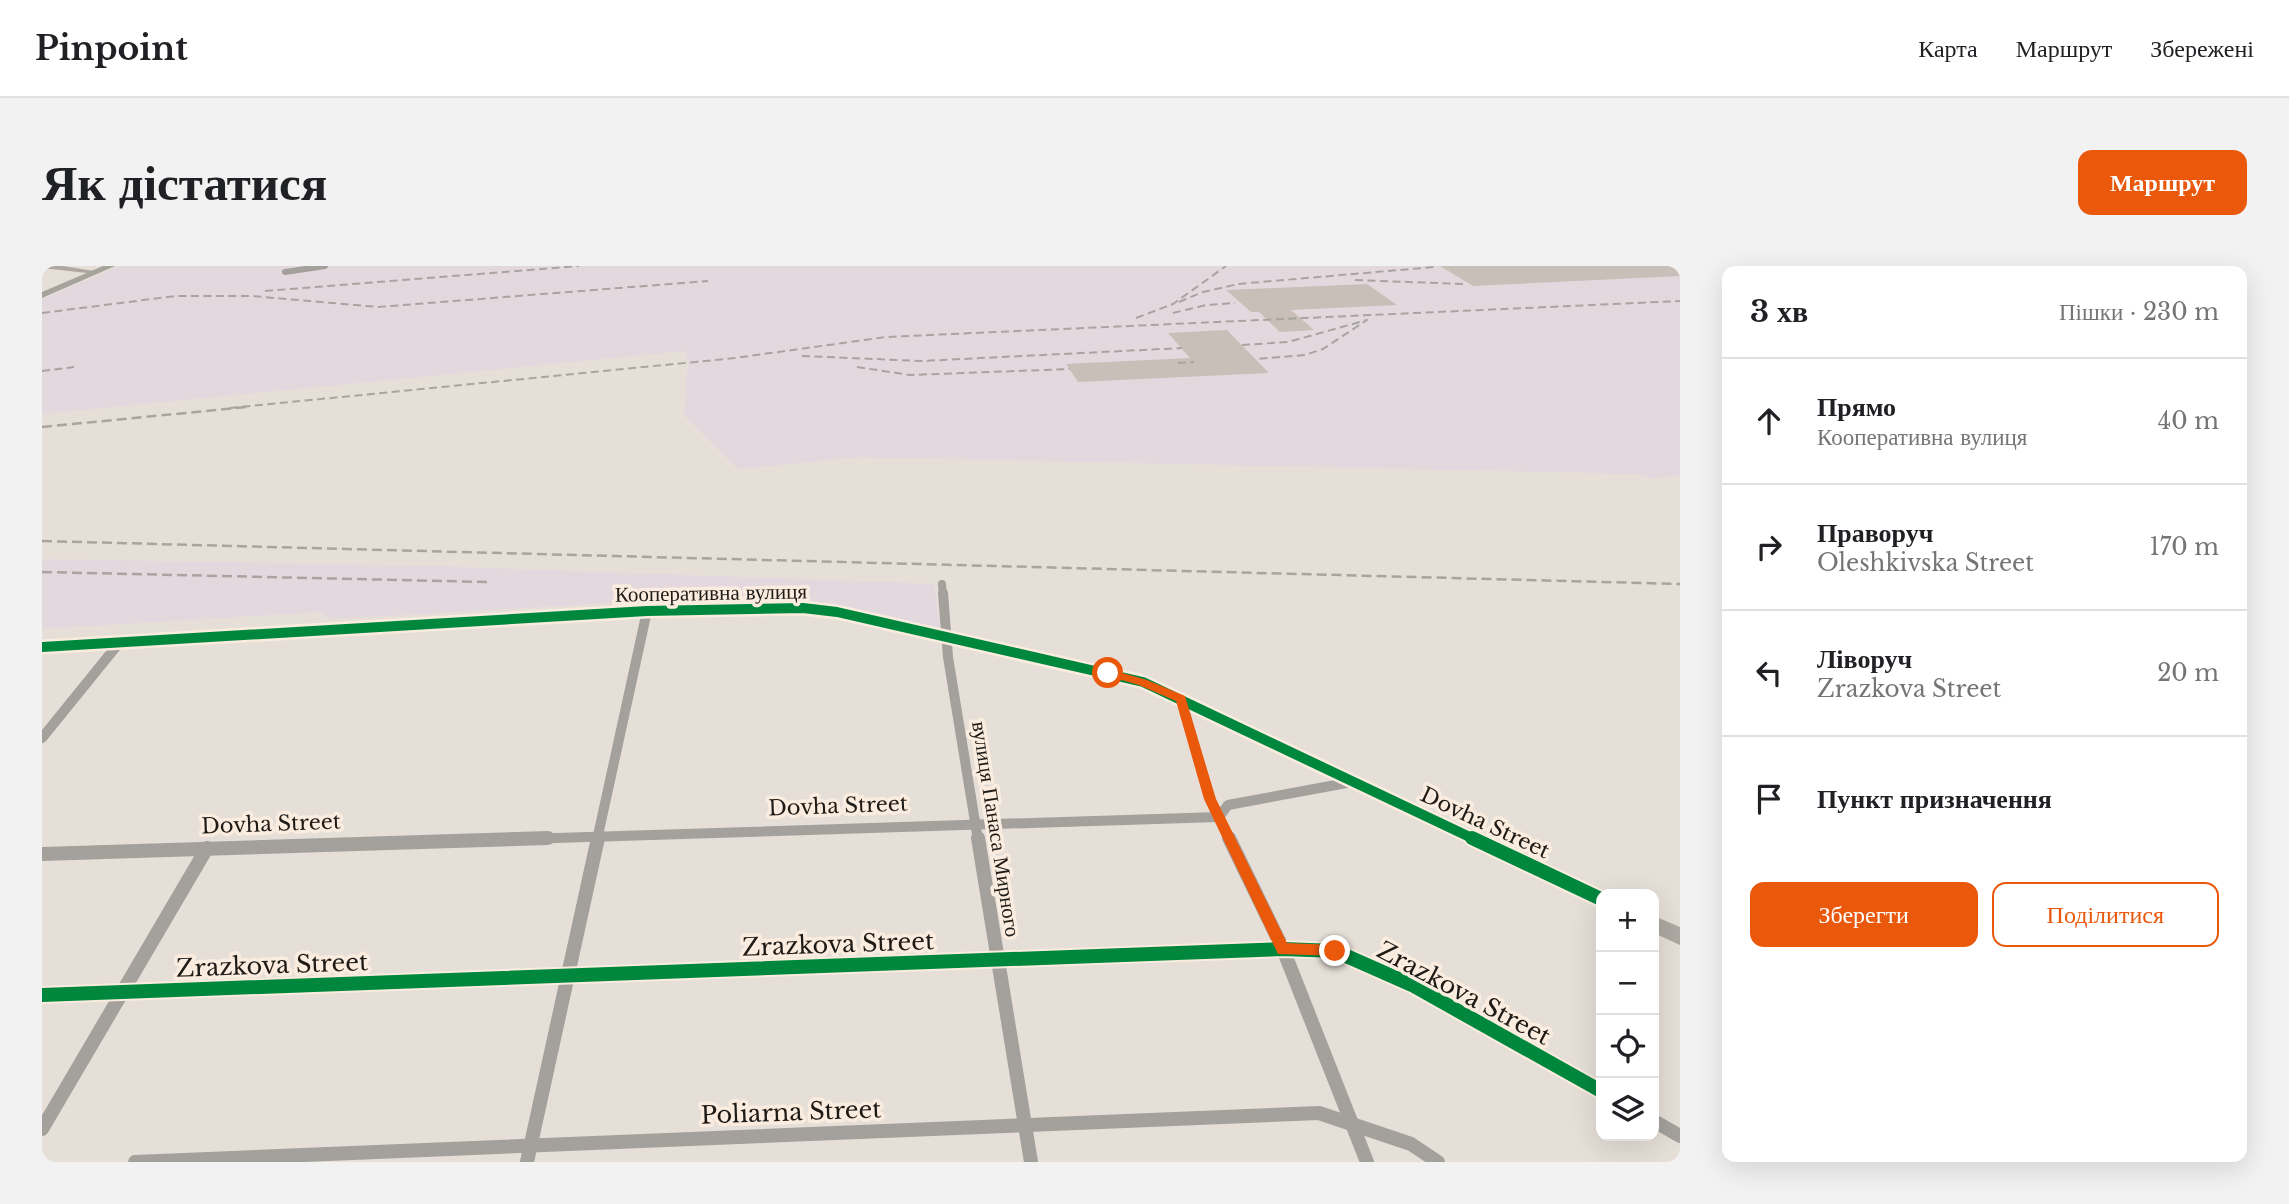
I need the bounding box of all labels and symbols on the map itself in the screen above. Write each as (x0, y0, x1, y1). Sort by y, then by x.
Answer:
street label: Кооперативна вулиця (615, 578, 808, 608)
route start (1092, 657, 1123, 688)
street label: вулиця Панаса Мирного (966, 719, 1026, 939)
street label: Dovha Street (1416, 782, 1554, 864)
street label: Dovha Street (768, 791, 908, 821)
street label: Dovha Street (201, 809, 341, 839)
street label: Zrazkova Street (741, 926, 935, 962)
route end (1319, 935, 1350, 966)
street label: Zrazkova Street (1372, 935, 1556, 1051)
street label: Zrazkova Street (175, 947, 369, 983)
street label: Poliarna Street (700, 1094, 882, 1130)

